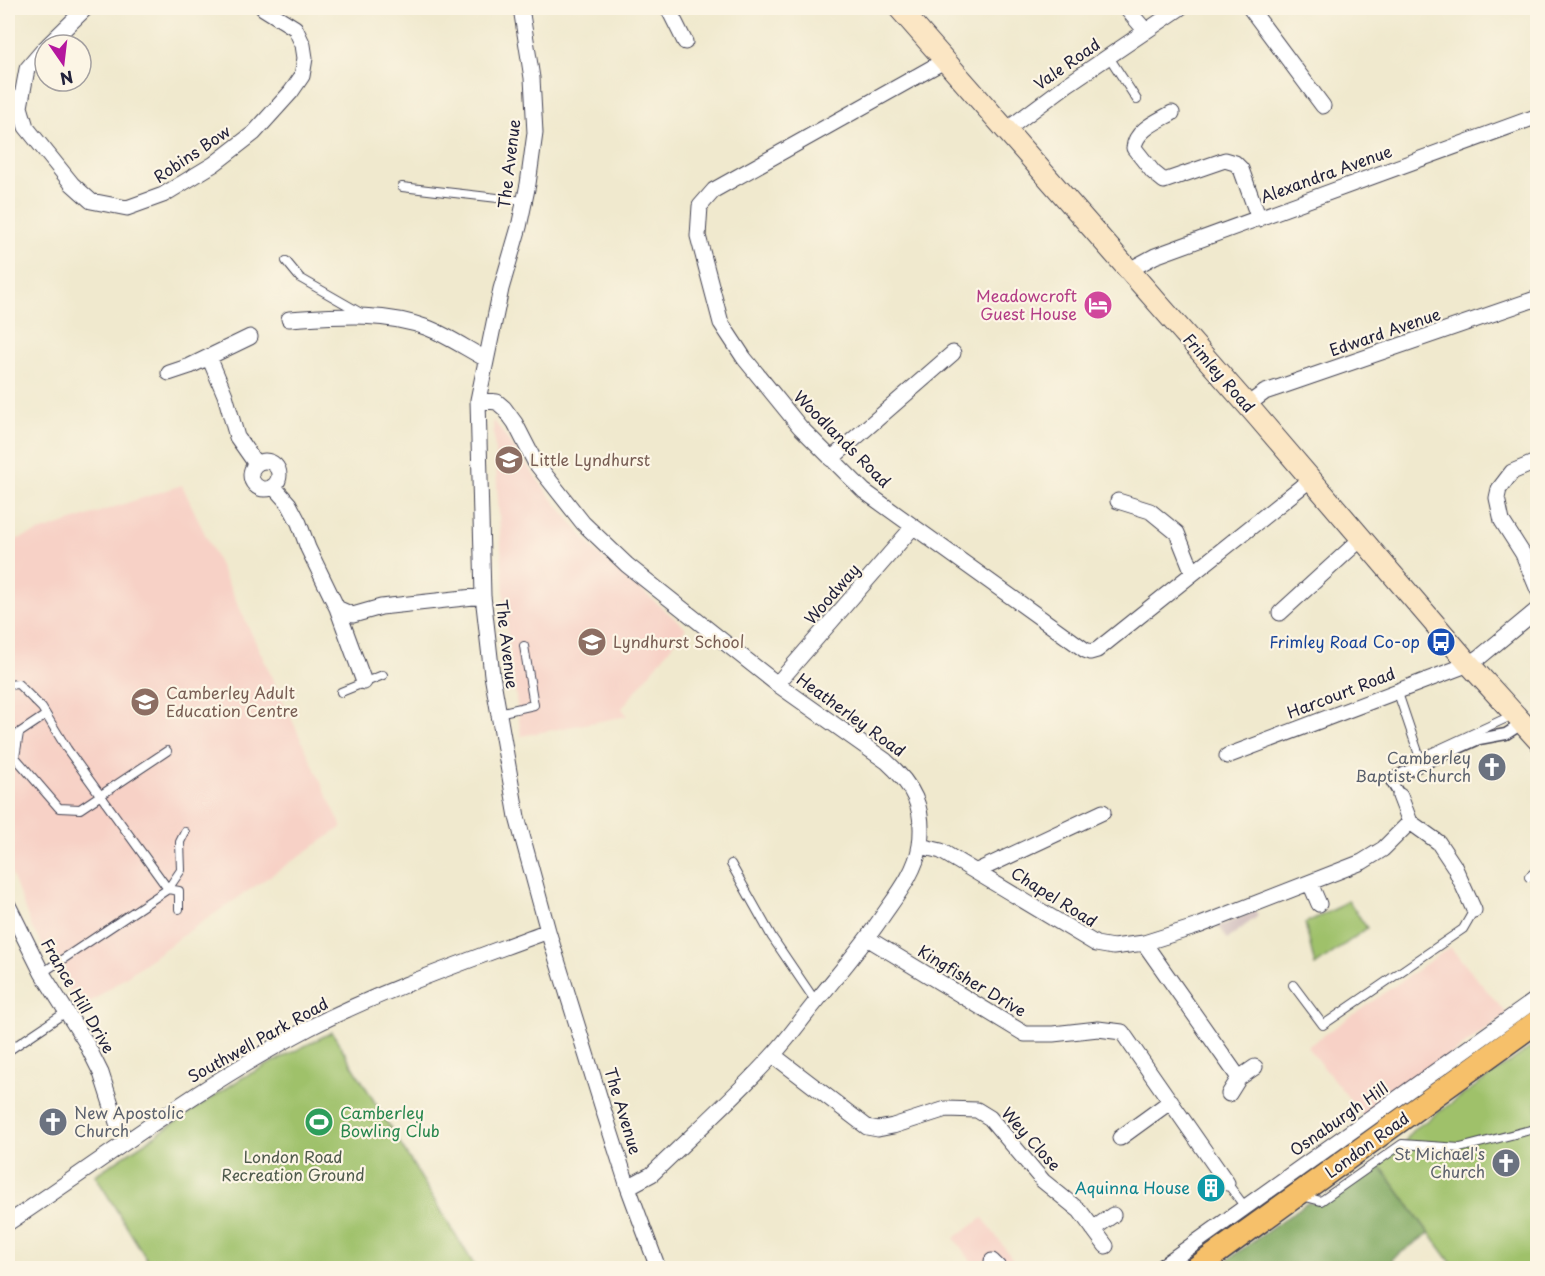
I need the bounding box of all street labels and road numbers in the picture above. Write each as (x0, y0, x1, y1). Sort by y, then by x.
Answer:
street label: Vale Road (1028, 32, 1104, 95)
street label: The Avenue (491, 118, 525, 210)
street label: Robins Bow (148, 119, 235, 188)
street label: Alexandra Avenue (1256, 138, 1395, 208)
street label: Edward Avenue (1326, 301, 1444, 361)
street label: Frimley Road (1178, 327, 1261, 417)
street label: Woodlands Road (789, 384, 897, 492)
street label: Woodway (798, 557, 865, 629)
street label: The Avenue (491, 598, 525, 690)
street label: Harcourt Road (1283, 660, 1398, 724)
street label: Heatherley Road (792, 667, 911, 762)
street label: Chapel Road (1007, 860, 1102, 932)
street label: France Hill Drive (36, 934, 122, 1057)
street label: Kingfisher Drive (914, 938, 1031, 1022)
street label: Southwell Park Road (183, 991, 332, 1088)
street label: The Avenue (599, 1064, 649, 1157)
street label: Osnaburgh Hill (1284, 1075, 1392, 1161)
street label: Wey Close (997, 1101, 1067, 1176)
street label: London Road (1319, 1105, 1414, 1183)

